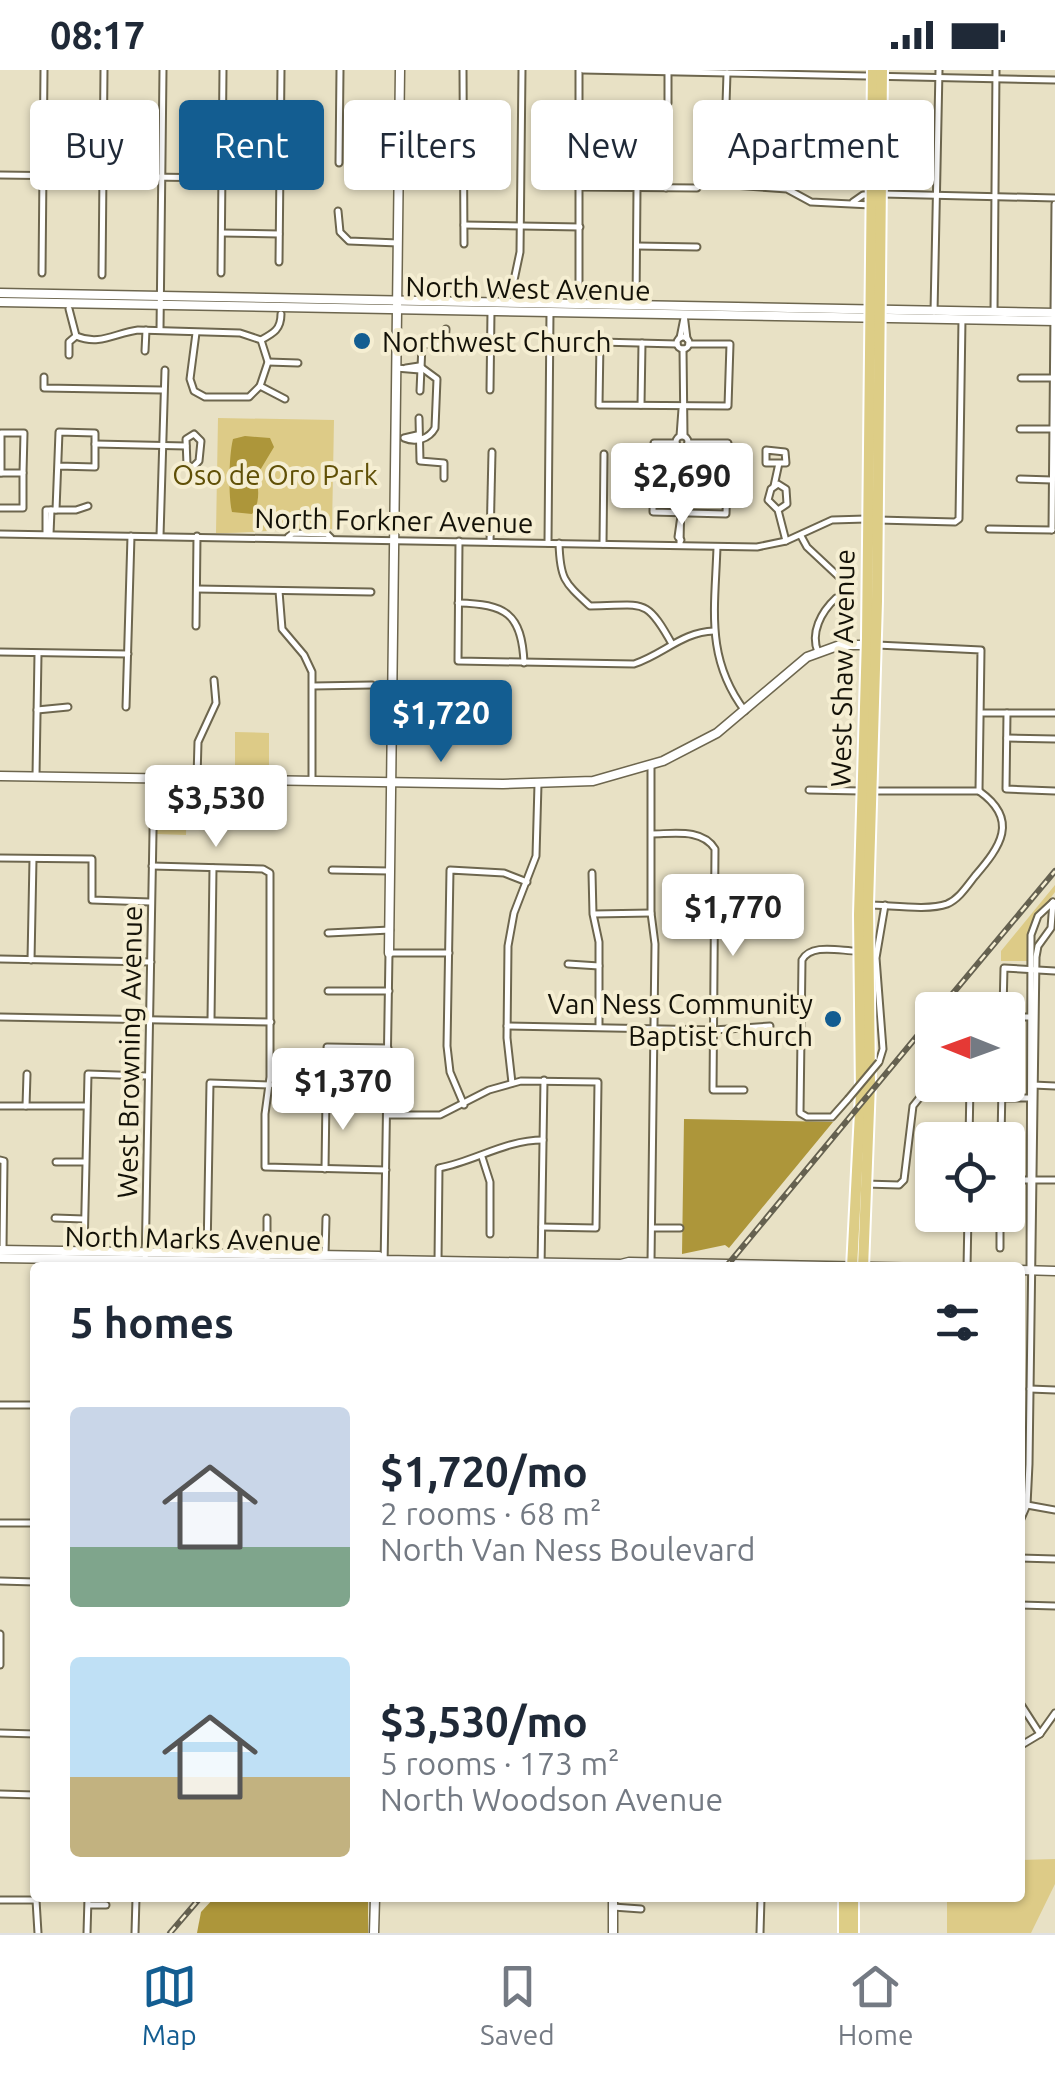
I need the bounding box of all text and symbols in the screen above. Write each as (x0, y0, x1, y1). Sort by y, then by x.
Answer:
text: 08:17 (50, 14, 145, 56)
chip: Buy (30, 100, 159, 190)
chip: Rent (179, 100, 324, 190)
chip: Filters (344, 100, 511, 190)
chip: New (531, 100, 673, 190)
chip: Apartment (693, 100, 934, 190)
street label: North West Avenue (405, 270, 651, 306)
place label: Northwest Church (382, 326, 611, 357)
marker: Northwest Church (351, 330, 373, 352)
pin: $2,690 (601, 443, 763, 528)
text: $2,690 (633, 457, 731, 493)
park label: Oso de Oro Park (172, 459, 378, 490)
street label: North Forkner Avenue (254, 502, 534, 538)
street label: West Shaw Avenue (824, 549, 860, 787)
pin: $1,720 (360, 680, 522, 765)
text: $1,720 (392, 694, 490, 730)
pin: $3,530 (135, 765, 297, 850)
text: $3,530 (167, 779, 265, 815)
pin: $1,770 (652, 874, 814, 959)
text: $1,770 (684, 888, 782, 924)
street label: West Browning Avenue (111, 905, 147, 1199)
place label: Van Ness Community Baptist Church (548, 988, 813, 1051)
north arrow (915, 992, 1025, 1102)
map controls (915, 992, 1025, 1232)
marker: Van Ness Community Baptist Church (822, 1008, 844, 1030)
pin: $1,370 (262, 1048, 424, 1133)
text: $1,370 (294, 1062, 392, 1098)
button: locate (915, 1122, 1025, 1232)
street label: North Marks Avenue (64, 1220, 322, 1256)
icon: filters (930, 1295, 985, 1350)
text: 5 homes (70, 1299, 234, 1346)
icon: home (150, 1447, 270, 1567)
text: $1,720/mo (380, 1448, 588, 1495)
text: 2 rooms · 68 m² (380, 1495, 601, 1531)
text: North Van Ness Boulevard (380, 1531, 756, 1567)
icon: home (150, 1697, 270, 1817)
text: $3,530/mo (380, 1698, 588, 1745)
text: 5 rooms · 173 m² (380, 1745, 620, 1781)
text: North Woodson Avenue (380, 1781, 723, 1817)
tab: Map (142, 1959, 197, 2050)
tab: Saved (480, 1959, 555, 2050)
tab: Home (838, 1959, 913, 2050)

